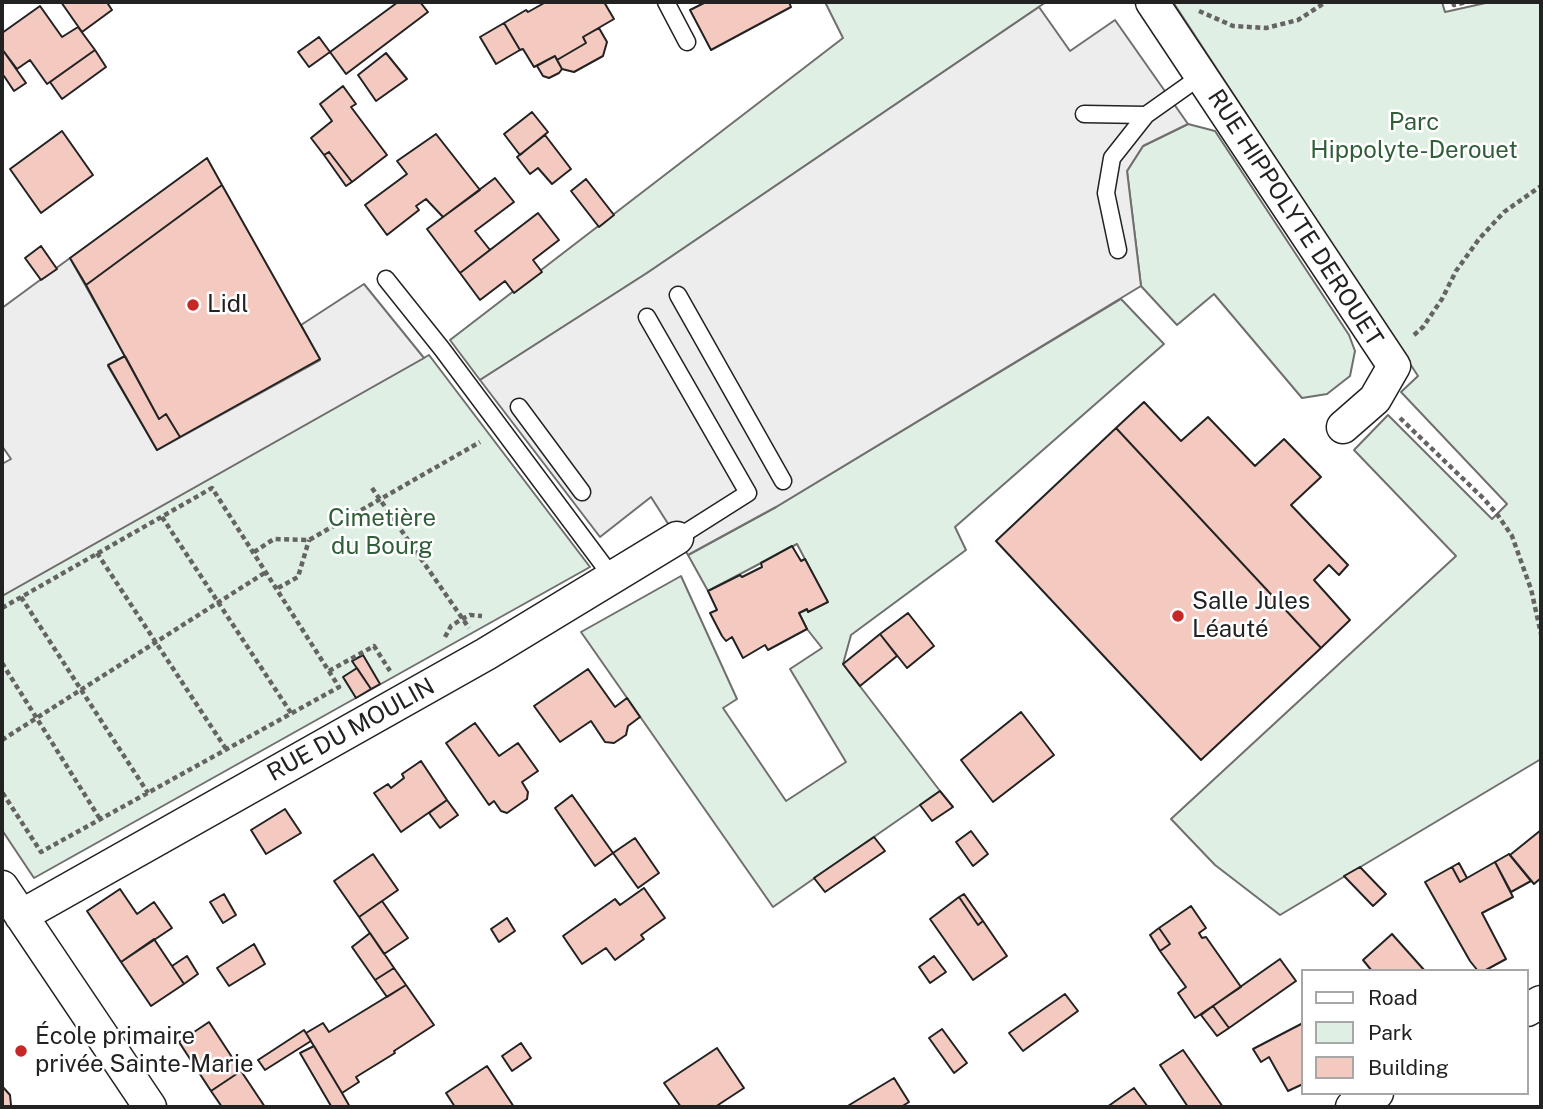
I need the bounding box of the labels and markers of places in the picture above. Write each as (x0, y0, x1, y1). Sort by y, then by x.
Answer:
place label: Lidl (207, 291, 249, 319)
marker: Lidl (185, 297, 201, 313)
place label: Salle Jules Léauté (1192, 588, 1310, 644)
marker: Salle Jules Léauté (1170, 608, 1186, 624)
place label: École primaire privée Sainte-Marie (35, 1023, 253, 1079)
marker: École primaire privée Sainte-Marie (13, 1043, 29, 1059)

